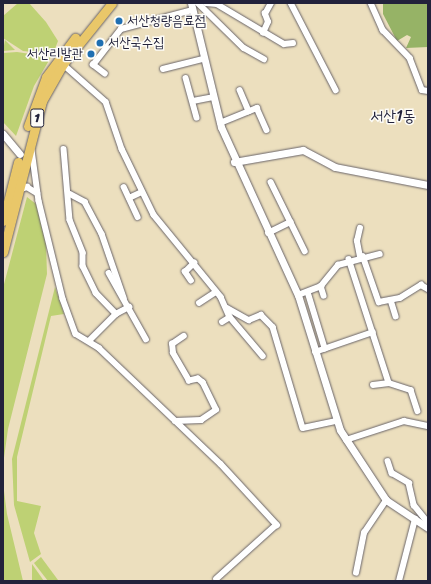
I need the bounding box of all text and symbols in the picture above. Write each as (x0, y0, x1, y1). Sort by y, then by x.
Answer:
place label: 서산청량음료점 (127, 13, 206, 29)
marker: 서산청량음료점 (114, 16, 124, 26)
place label: 서산국수집 (108, 35, 164, 51)
marker: 서산국수집 (95, 38, 105, 48)
place label: 서산리발관 (27, 46, 83, 62)
marker: 서산리발관 (86, 49, 96, 59)
district label: 서산1동 (370, 106, 416, 126)
road number: 1 (30, 107, 44, 129)

